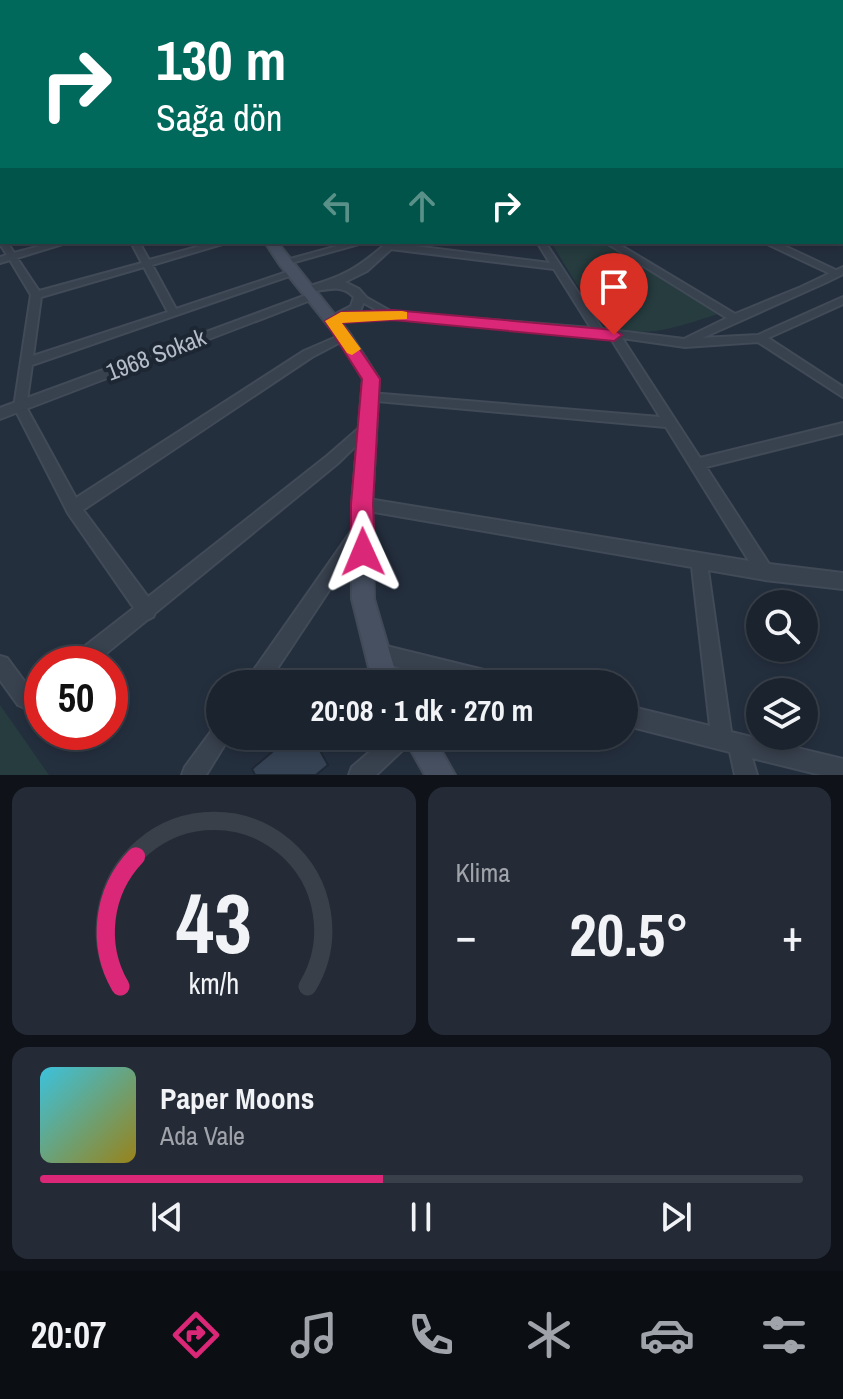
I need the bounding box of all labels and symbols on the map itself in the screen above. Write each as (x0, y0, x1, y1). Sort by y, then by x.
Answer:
pin (580, 253, 648, 335)
street label: 1968 Sokak (101, 320, 210, 388)
position arrow (321, 510, 405, 594)
speed limit sign: 50 (24, 646, 128, 750)

